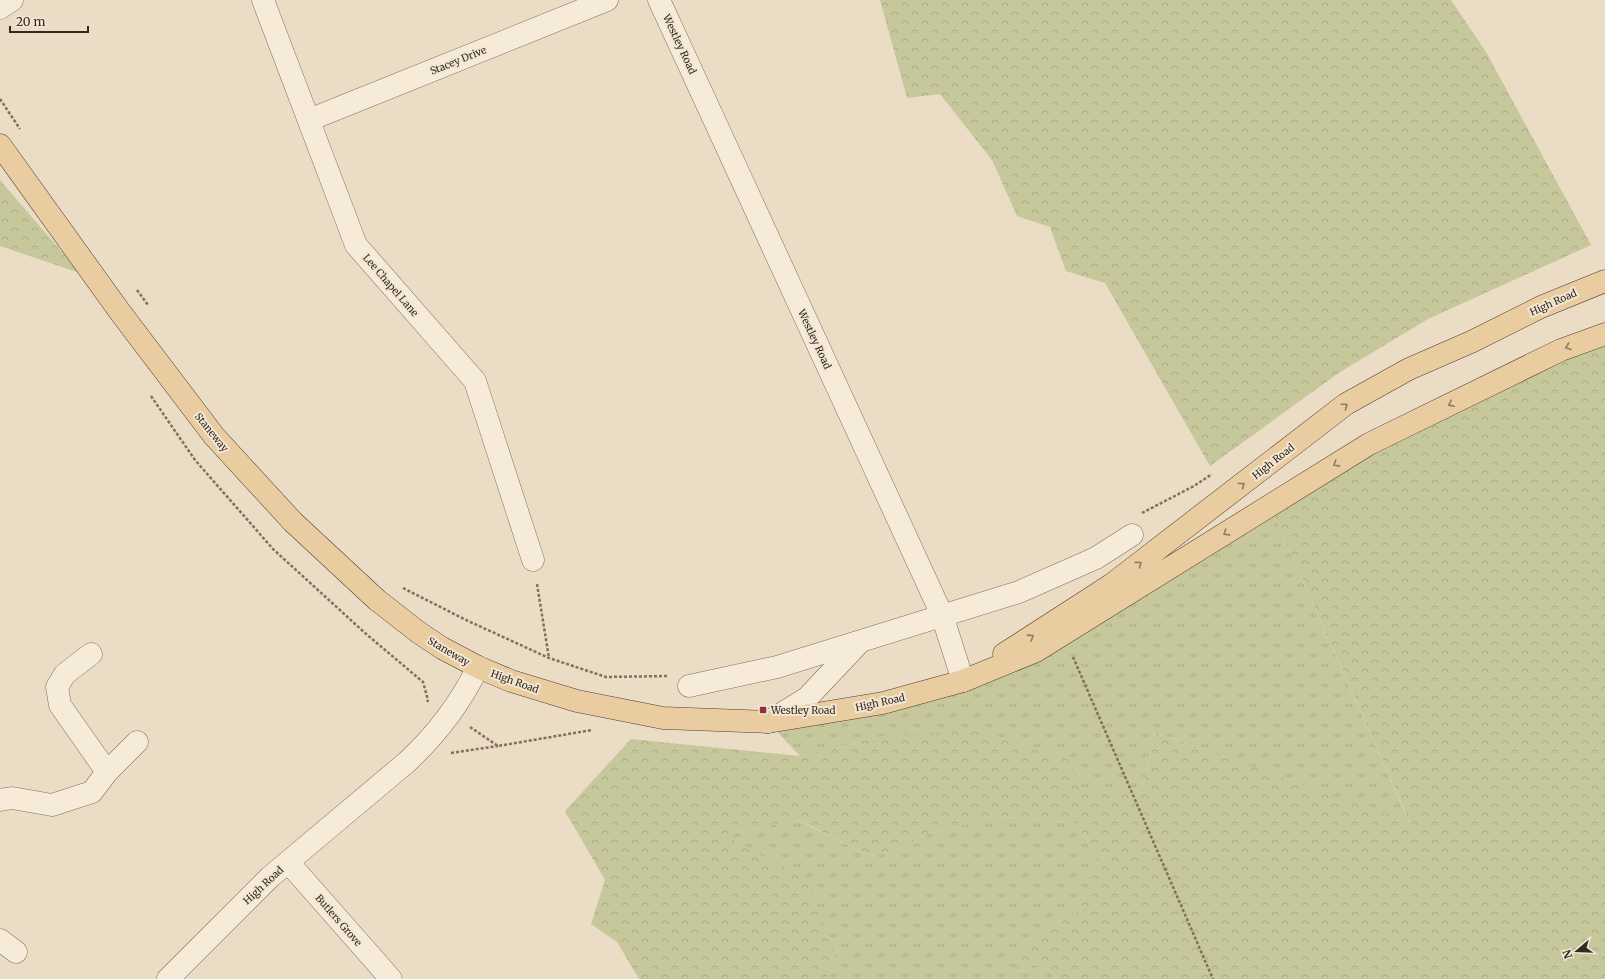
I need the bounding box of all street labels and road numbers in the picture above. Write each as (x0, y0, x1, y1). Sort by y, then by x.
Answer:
street label: Westley Road (660, 11, 699, 76)
street label: Stacey Drive (428, 43, 488, 78)
street label: Lee Chapel Lane (360, 251, 421, 319)
street label: High Road (1528, 286, 1579, 319)
street label: Westley Road (795, 306, 834, 371)
street label: Staneway (192, 410, 231, 455)
street label: High Road (1249, 441, 1297, 482)
street label: Staneway (425, 634, 472, 669)
street label: High Road (489, 667, 541, 696)
street label: High Road (854, 691, 906, 714)
street label: High Road (241, 863, 286, 907)
street label: Butlers Grove (313, 892, 365, 949)

